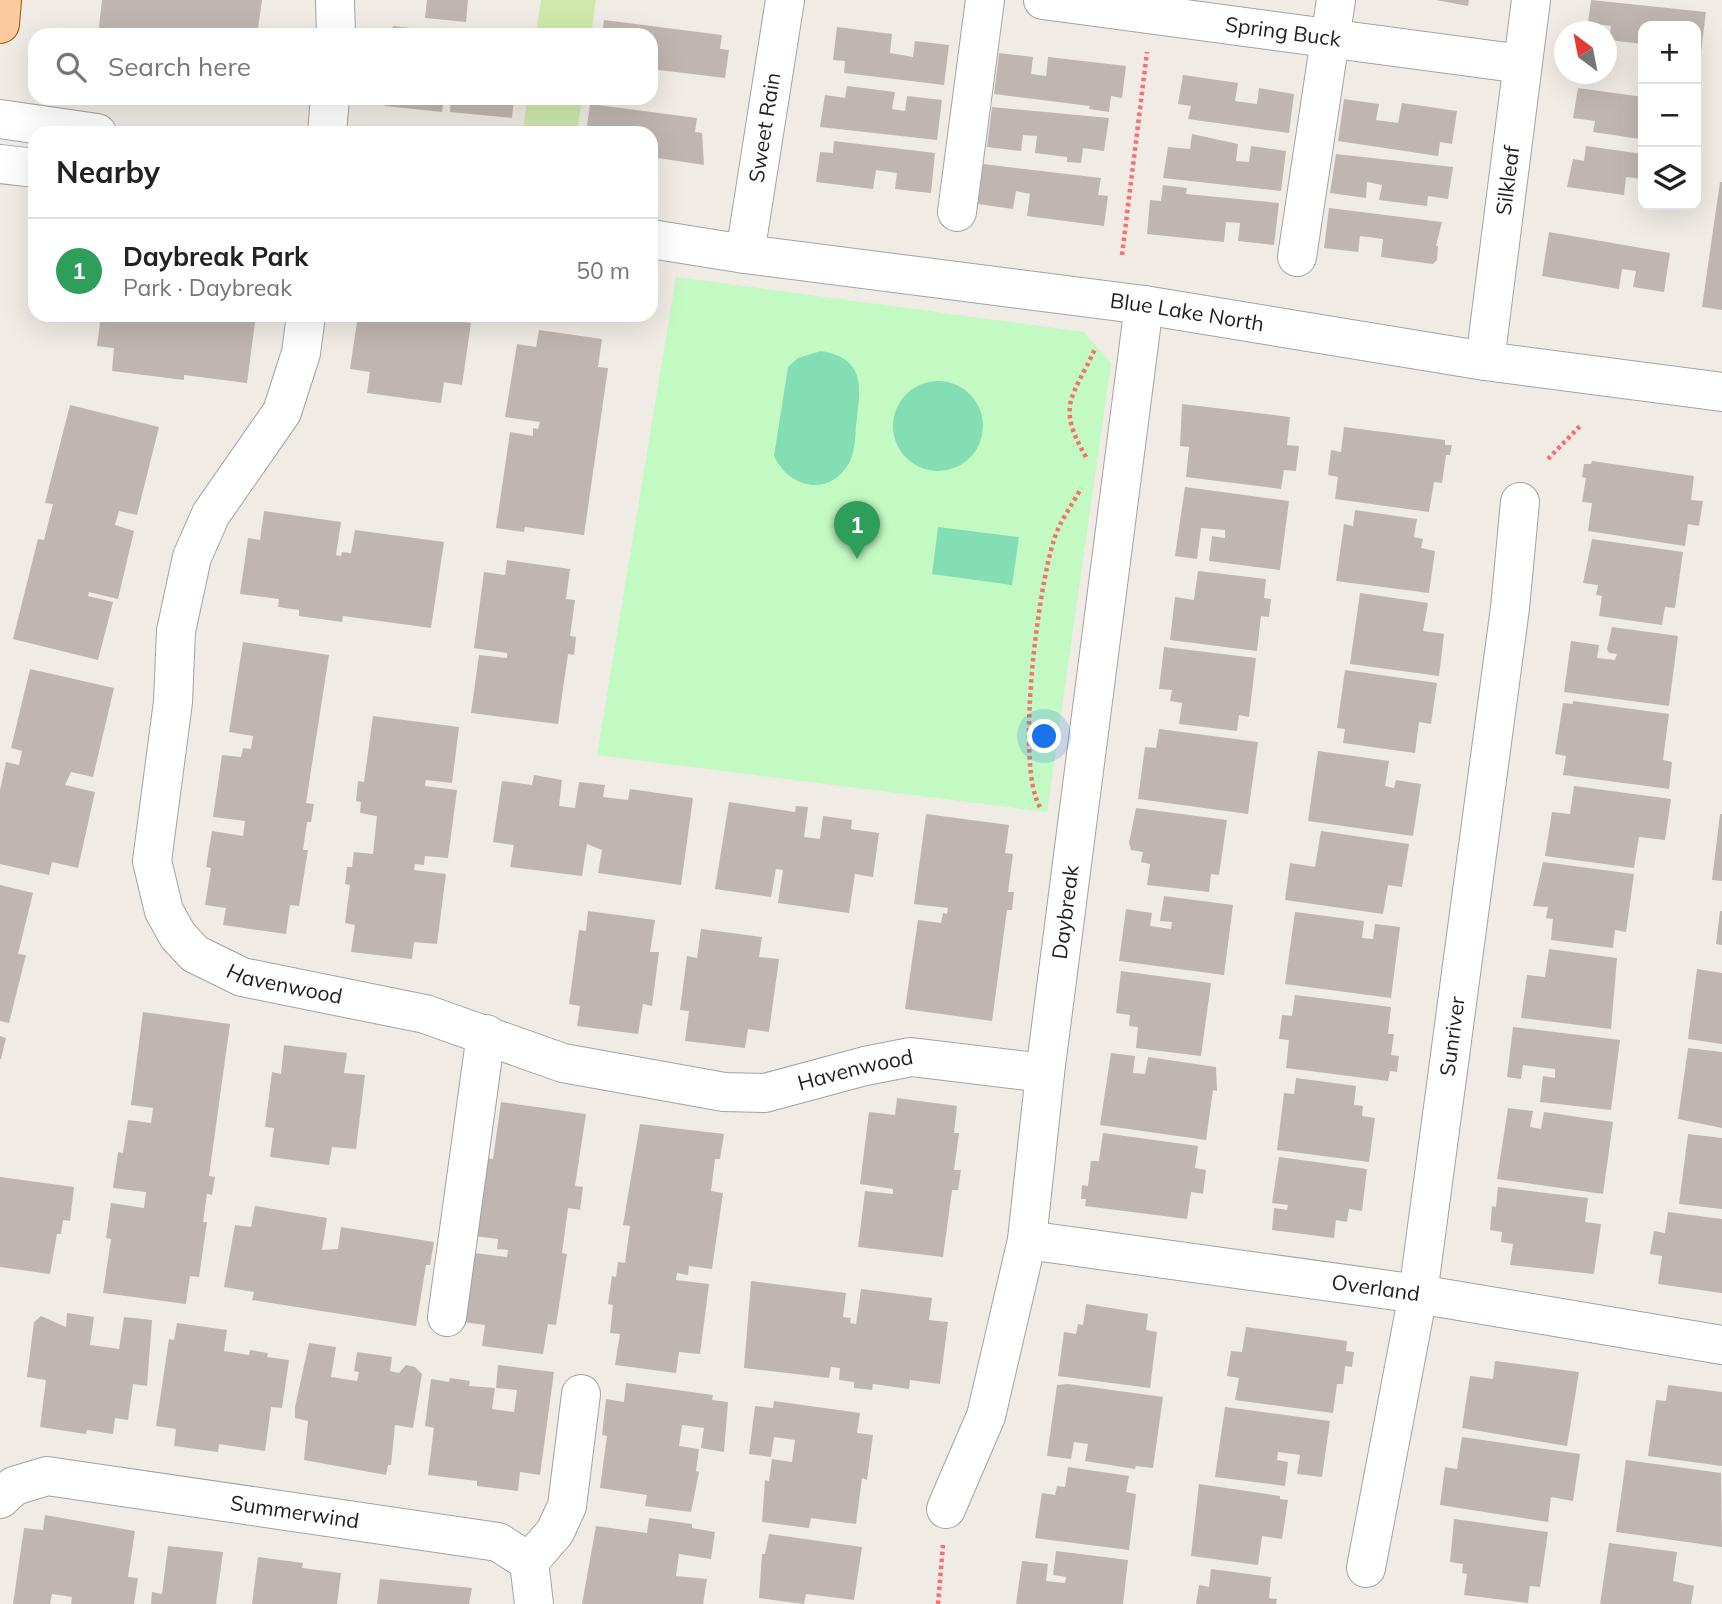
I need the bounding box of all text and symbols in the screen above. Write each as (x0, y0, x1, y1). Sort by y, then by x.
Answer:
street label: Spring Buck (1224, 10, 1343, 52)
north arrow (1554, 21, 1617, 84)
map controls (1638, 21, 1701, 210)
button: + (1638, 21, 1701, 84)
search box (28, 28, 658, 105)
icon: search (52, 48, 90, 86)
text: Search here (108, 50, 251, 83)
street label: Sweet Rain (742, 70, 785, 184)
button: − (1638, 84, 1701, 147)
street label: Silkleaf (1490, 143, 1524, 217)
button: layers (1638, 147, 1701, 210)
text: Nearby (56, 153, 160, 191)
text: Daybreak Park (123, 240, 308, 273)
text: 1 (72, 256, 86, 285)
text: 50 m (576, 256, 630, 285)
text: Park · Daybreak (123, 273, 292, 302)
street label: Blue Lake North (1109, 287, 1266, 336)
pin: 1 (834, 501, 880, 559)
your location (1027, 719, 1061, 753)
street label: Daybreak (1046, 864, 1084, 961)
street label: Havenwood (222, 957, 345, 1009)
street label: Sunriver (1433, 994, 1470, 1078)
street label: Havenwood (795, 1043, 915, 1096)
street label: Overland (1330, 1268, 1422, 1306)
street label: Summerwind (229, 1489, 361, 1534)

